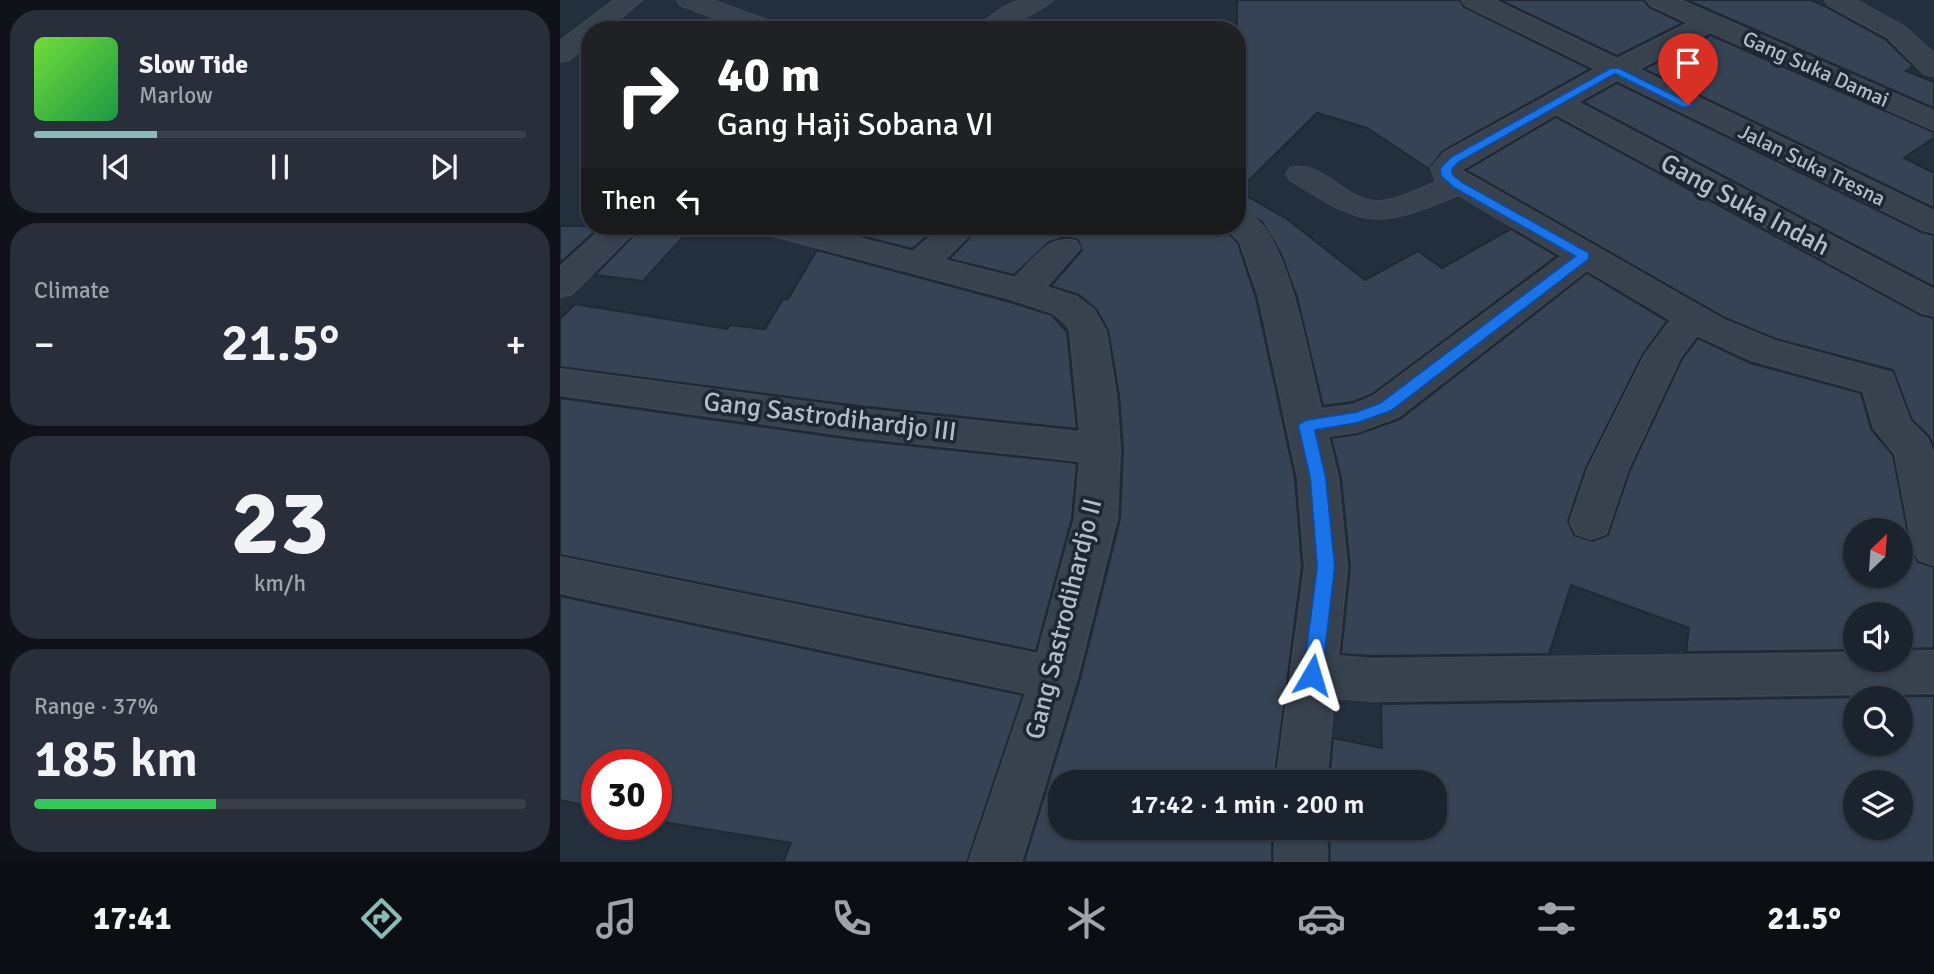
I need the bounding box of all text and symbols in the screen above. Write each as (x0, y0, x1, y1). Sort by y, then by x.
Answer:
street label: Gang Suka Damai (1739, 25, 1893, 113)
pin (1658, 33, 1718, 105)
icon: arrive (1669, 44, 1707, 82)
text: 40 m (717, 45, 820, 105)
text: Slow Tide (139, 49, 248, 81)
icon: right (602, 49, 693, 140)
text: Marlow (139, 81, 213, 110)
text: Gang Haji Sobana VI (717, 105, 994, 144)
street label: Jalan Suka Tresna (1734, 118, 1890, 212)
street label: Gang Suka Indah (1655, 147, 1835, 263)
icon: previous (97, 148, 135, 186)
icon: pause (261, 148, 299, 186)
icon: next (425, 148, 463, 186)
icon: left (670, 182, 708, 220)
text: Then (602, 185, 656, 217)
text: Climate (34, 276, 110, 305)
text: 21.5° (221, 311, 339, 375)
text: − (34, 321, 55, 368)
text: + (505, 321, 526, 368)
street label: Gang Sastrodihardjo III (702, 386, 958, 448)
text: 23 (231, 467, 329, 580)
street label: Gang Sastrodihardjo II (1019, 495, 1109, 743)
north arrow (1843, 518, 1913, 588)
map controls (1843, 518, 1913, 840)
text: km/h (254, 569, 306, 598)
button: sound (1843, 602, 1913, 672)
position arrow (1275, 638, 1349, 712)
button: search (1843, 686, 1913, 756)
text: Range · 37% (34, 692, 158, 721)
text: 185 km (34, 727, 198, 791)
speed limit sign: 30 (581, 749, 672, 840)
button: layers (1843, 770, 1913, 840)
text: 17:42 · 1 min · 200 m (1131, 789, 1364, 821)
icon: directions (357, 894, 406, 943)
icon: music (592, 894, 641, 943)
icon: phone (827, 894, 876, 943)
icon: climate (1062, 894, 1111, 943)
icon: car (1297, 894, 1346, 943)
icon: filters (1532, 894, 1581, 943)
text: 17:41 (93, 899, 172, 938)
text: 21.5° (1767, 899, 1841, 938)

